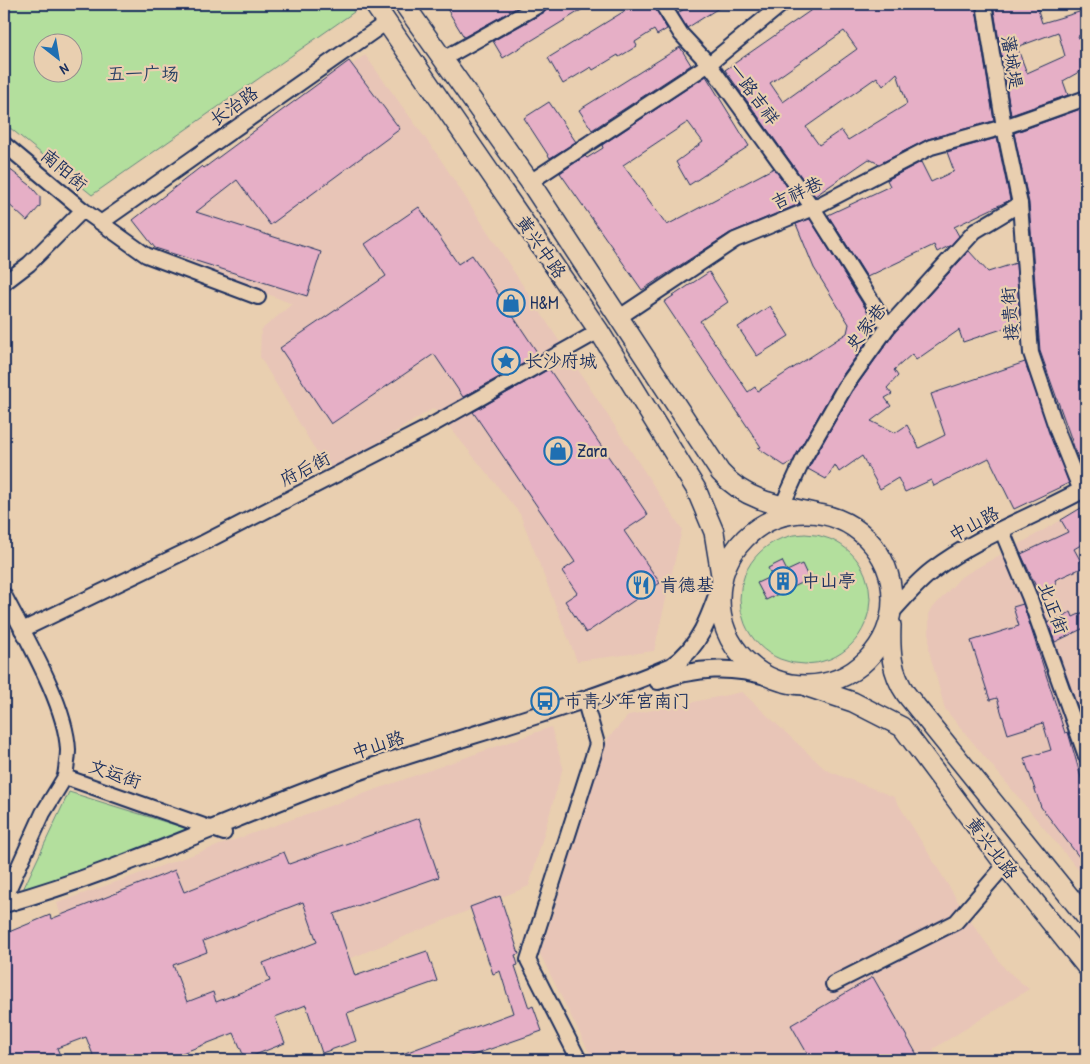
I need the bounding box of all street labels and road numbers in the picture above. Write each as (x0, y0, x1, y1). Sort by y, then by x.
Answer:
street label: 藩城堤 (996, 33, 1029, 91)
street label: 一路吉祥 (723, 57, 786, 130)
street label: 长治路 (204, 80, 263, 131)
street label: 南阳街 (36, 143, 93, 197)
street label: 吉祥巷 (767, 170, 827, 215)
street label: 黄兴中路 (511, 210, 572, 283)
street label: 接贵街 (995, 286, 1024, 342)
street label: 史家巷 (839, 298, 892, 356)
street label: 府后街 (275, 445, 335, 492)
street label: 中山路 (944, 500, 1003, 547)
street label: 北正街 (1032, 578, 1074, 637)
street label: 中山路 (348, 724, 407, 765)
street label: 文运街 (86, 753, 145, 794)
street label: 黄兴北路 (961, 811, 1024, 884)

